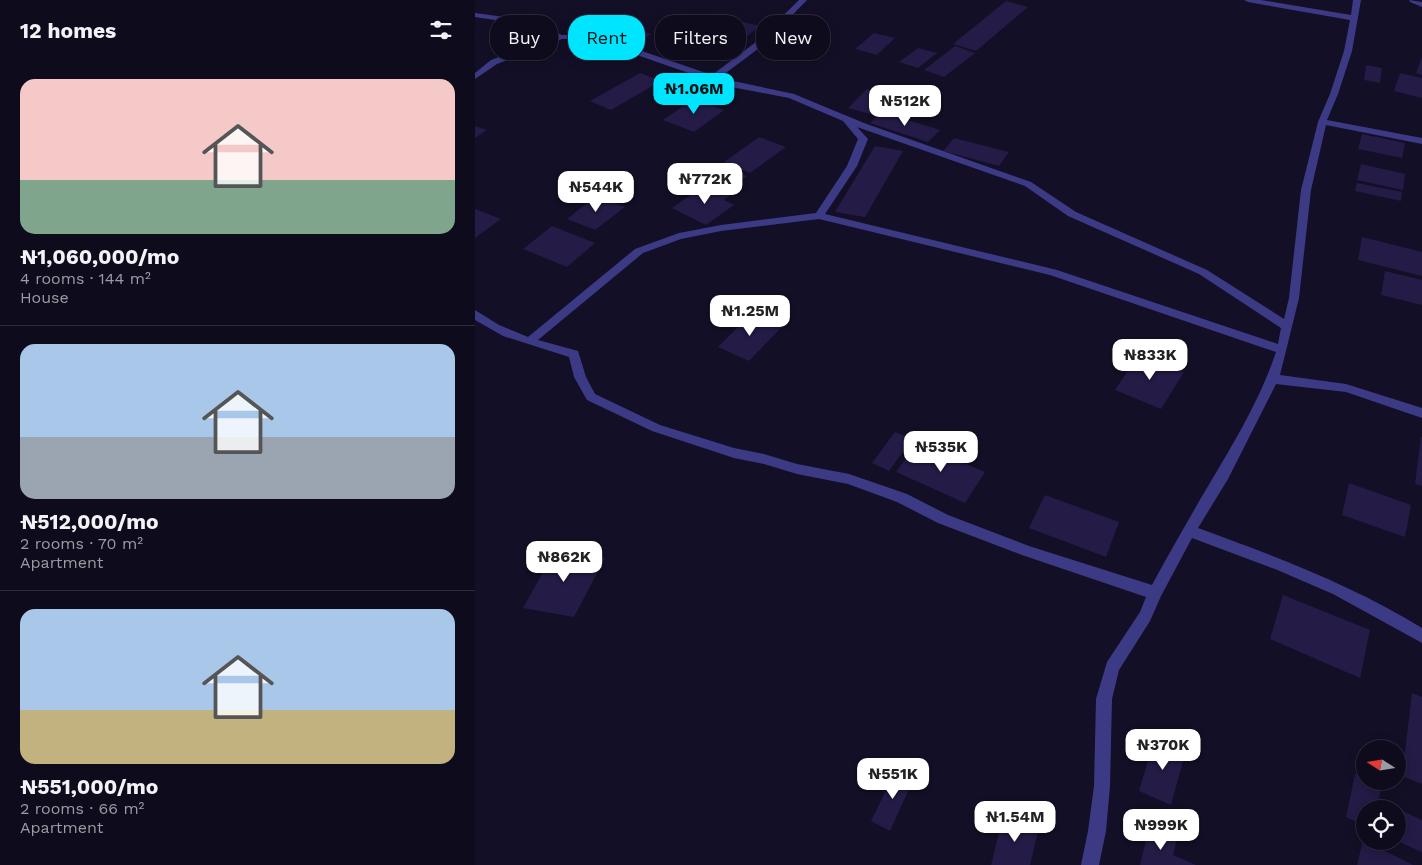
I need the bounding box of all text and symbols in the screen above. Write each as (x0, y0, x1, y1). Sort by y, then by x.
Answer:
chip: Buy (490, 15, 558, 60)
chip: Rent (568, 15, 645, 60)
chip: Filters (655, 15, 746, 60)
chip: New (756, 15, 830, 60)
icon: filters (427, 16, 455, 44)
text: 12 homes (20, 18, 116, 43)
pin: ₦1.06M (653, 72, 735, 115)
text: ₦1.06M (664, 79, 724, 98)
pin: ₦512K (870, 84, 940, 127)
text: ₦512K (880, 91, 930, 110)
icon: home (193, 111, 283, 201)
pin: ₦772K (670, 162, 740, 205)
text: ₦772K (678, 169, 732, 188)
pin: ₦544K (561, 170, 631, 213)
text: ₦544K (569, 177, 623, 196)
text: ₦1,060,000/mo (20, 244, 179, 269)
text: 4 rooms · 144 m² (20, 269, 151, 288)
text: House (20, 288, 69, 307)
pin: ₦1.25M (709, 294, 791, 337)
text: ₦1.25M (721, 301, 779, 320)
pin: ₦833K (1115, 338, 1185, 381)
text: ₦833K (1123, 345, 1177, 364)
icon: home (193, 377, 283, 467)
pin: ₦535K (906, 430, 976, 473)
text: ₦535K (915, 437, 967, 456)
text: ₦512,000/mo (20, 509, 159, 534)
text: 2 rooms · 70 m² (20, 534, 143, 553)
pin: ₦862K (529, 540, 599, 583)
text: ₦862K (537, 547, 591, 566)
text: Apartment (20, 553, 103, 572)
icon: home (193, 642, 283, 732)
pin: ₦370K (1128, 728, 1198, 771)
text: ₦370K (1137, 735, 1189, 754)
north arrow (1356, 740, 1406, 790)
map controls (1356, 740, 1406, 850)
pin: ₦551K (858, 758, 928, 800)
text: ₦551K (868, 764, 918, 783)
text: ₦551,000/mo (20, 774, 158, 799)
text: 2 rooms · 66 m² (20, 799, 144, 818)
pin: ₦1.54M (974, 800, 1056, 843)
button: locate (1356, 800, 1406, 850)
text: ₦1.54M (986, 807, 1044, 826)
pin: ₦999K (1126, 808, 1196, 851)
text: ₦999K (1134, 815, 1188, 834)
text: Apartment (20, 818, 103, 837)

